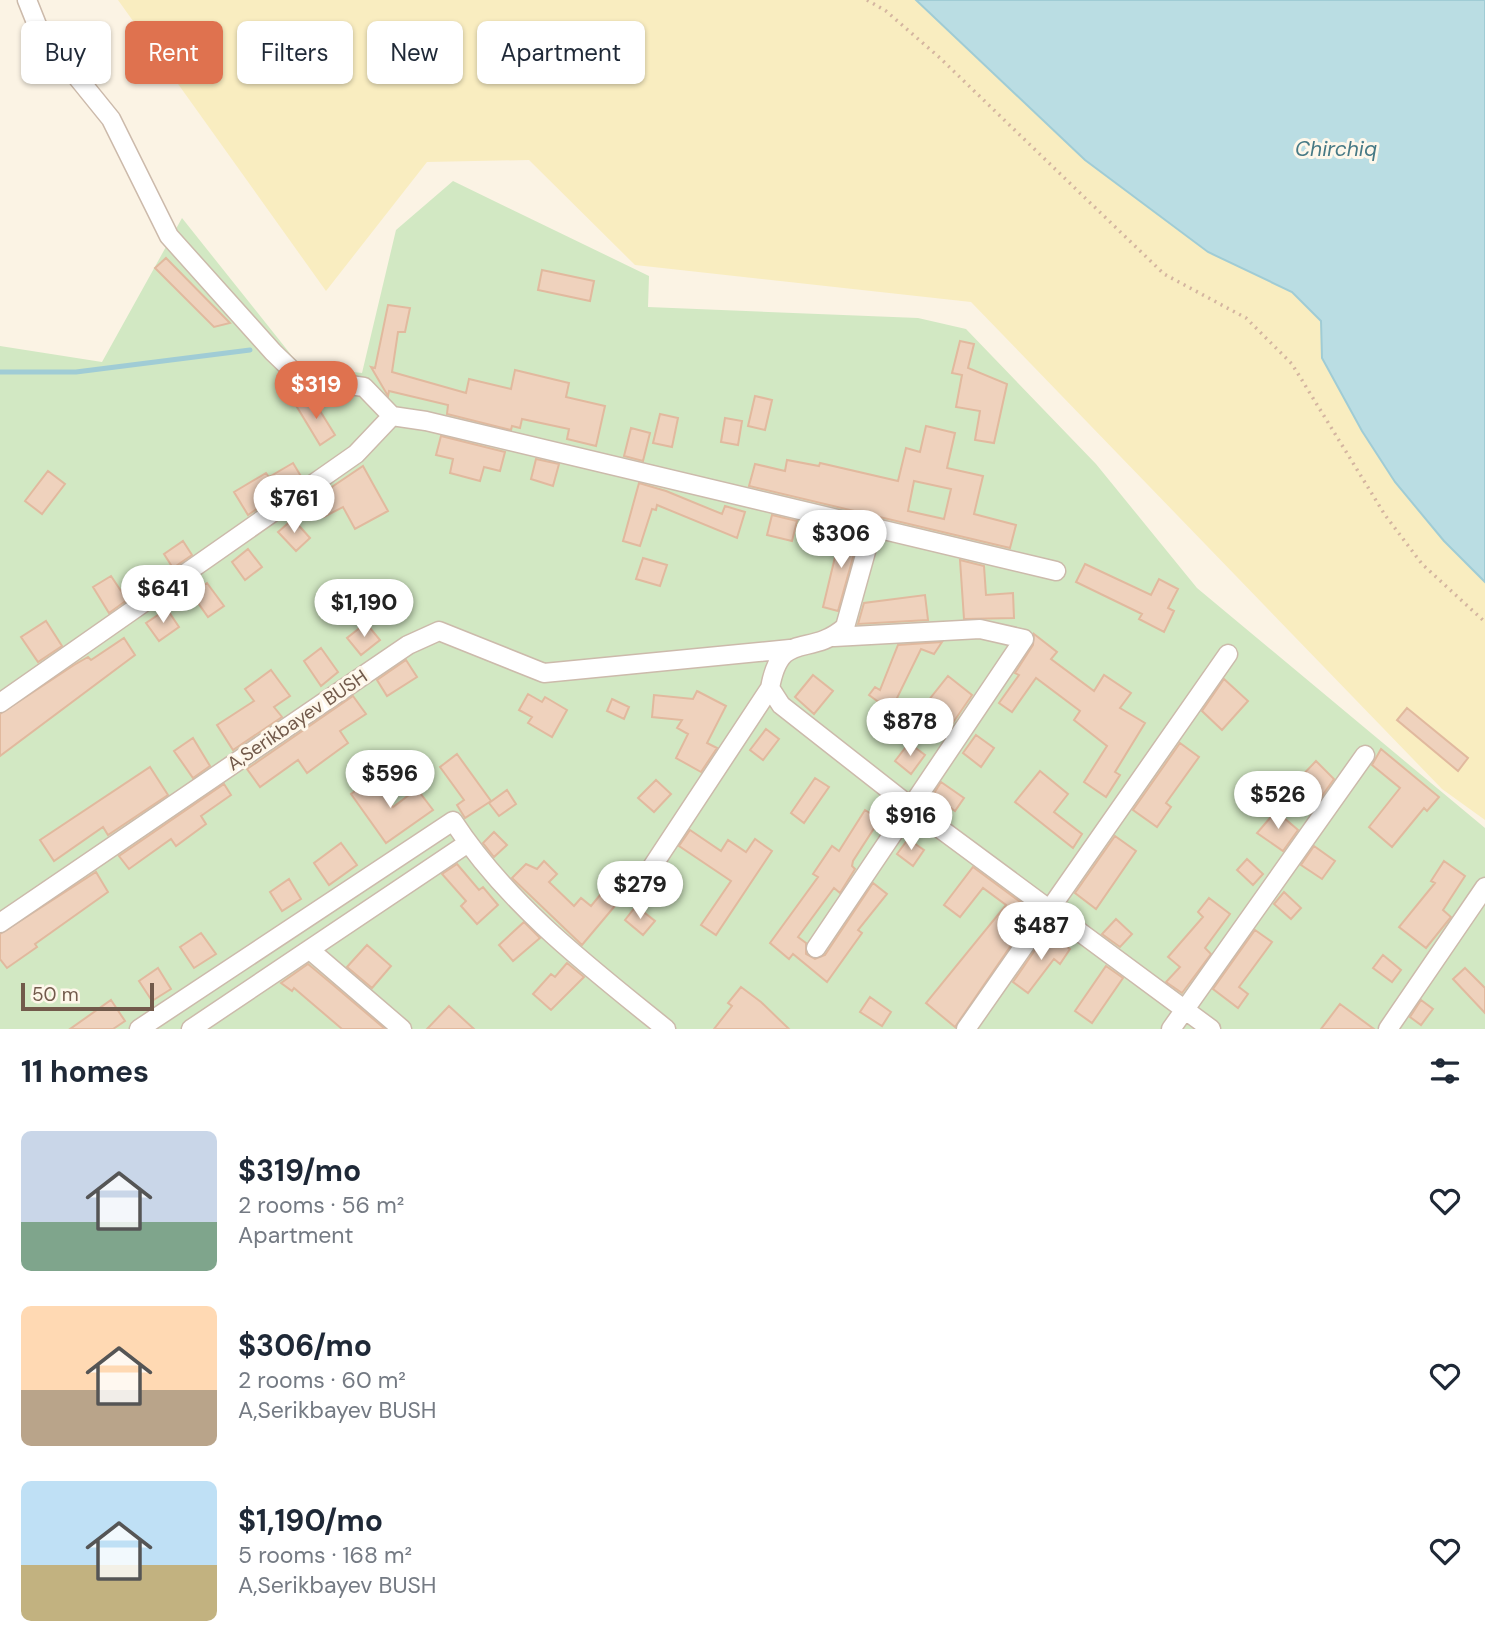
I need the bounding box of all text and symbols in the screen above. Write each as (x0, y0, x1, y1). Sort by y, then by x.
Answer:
chip: Buy (21, 21, 111, 84)
chip: Rent (125, 21, 223, 84)
chip: Filters (237, 21, 353, 84)
chip: New (367, 21, 463, 84)
chip: Apartment (477, 21, 645, 84)
water label: Chirchiq (1295, 135, 1377, 163)
pin: $319 (275, 362, 357, 421)
text: $319 (291, 369, 341, 399)
pin: $761 (253, 476, 335, 535)
text: $761 (270, 483, 318, 513)
pin: $306 (800, 510, 882, 570)
text: $306 (812, 518, 870, 548)
pin: $641 (122, 566, 204, 625)
text: $641 (137, 573, 189, 603)
pin: $1,190 (307, 580, 421, 639)
text: $1,190 (330, 587, 398, 617)
street label: A,Serikbayev BUSH (222, 664, 372, 776)
pin: $878 (869, 698, 951, 758)
text: $878 (883, 706, 937, 736)
pin: $596 (349, 750, 431, 810)
text: $596 (362, 758, 418, 788)
pin: $526 (1237, 772, 1319, 831)
text: $526 (1250, 779, 1306, 809)
pin: $916 (870, 792, 952, 852)
text: $916 (885, 800, 937, 830)
pin: $279 (599, 862, 681, 921)
text: $279 (613, 869, 667, 899)
pin: $487 (1000, 902, 1082, 962)
text: $487 (1013, 910, 1069, 940)
scale bar (21, 980, 154, 1012)
text: 50 m (32, 982, 79, 1007)
text: 11 homes (21, 1052, 149, 1091)
icon: filters (1426, 1052, 1464, 1090)
text: $319/mo (238, 1151, 361, 1190)
icon: home (77, 1159, 161, 1243)
icon: heart (1426, 1182, 1464, 1220)
text: 2 rooms · 56 m² (238, 1190, 404, 1220)
text: Apartment (238, 1220, 353, 1250)
text: $306/mo (238, 1326, 372, 1365)
icon: home (77, 1334, 161, 1418)
icon: heart (1426, 1357, 1464, 1395)
text: 2 rooms · 60 m² (238, 1365, 406, 1395)
text: A,Serikbayev BUSH (238, 1395, 437, 1425)
text: $1,190/mo (238, 1501, 383, 1540)
icon: home (77, 1509, 161, 1593)
icon: heart (1426, 1532, 1464, 1570)
text: 5 rooms · 168 m² (238, 1540, 412, 1570)
text: A,Serikbayev BUSH (238, 1570, 437, 1600)

